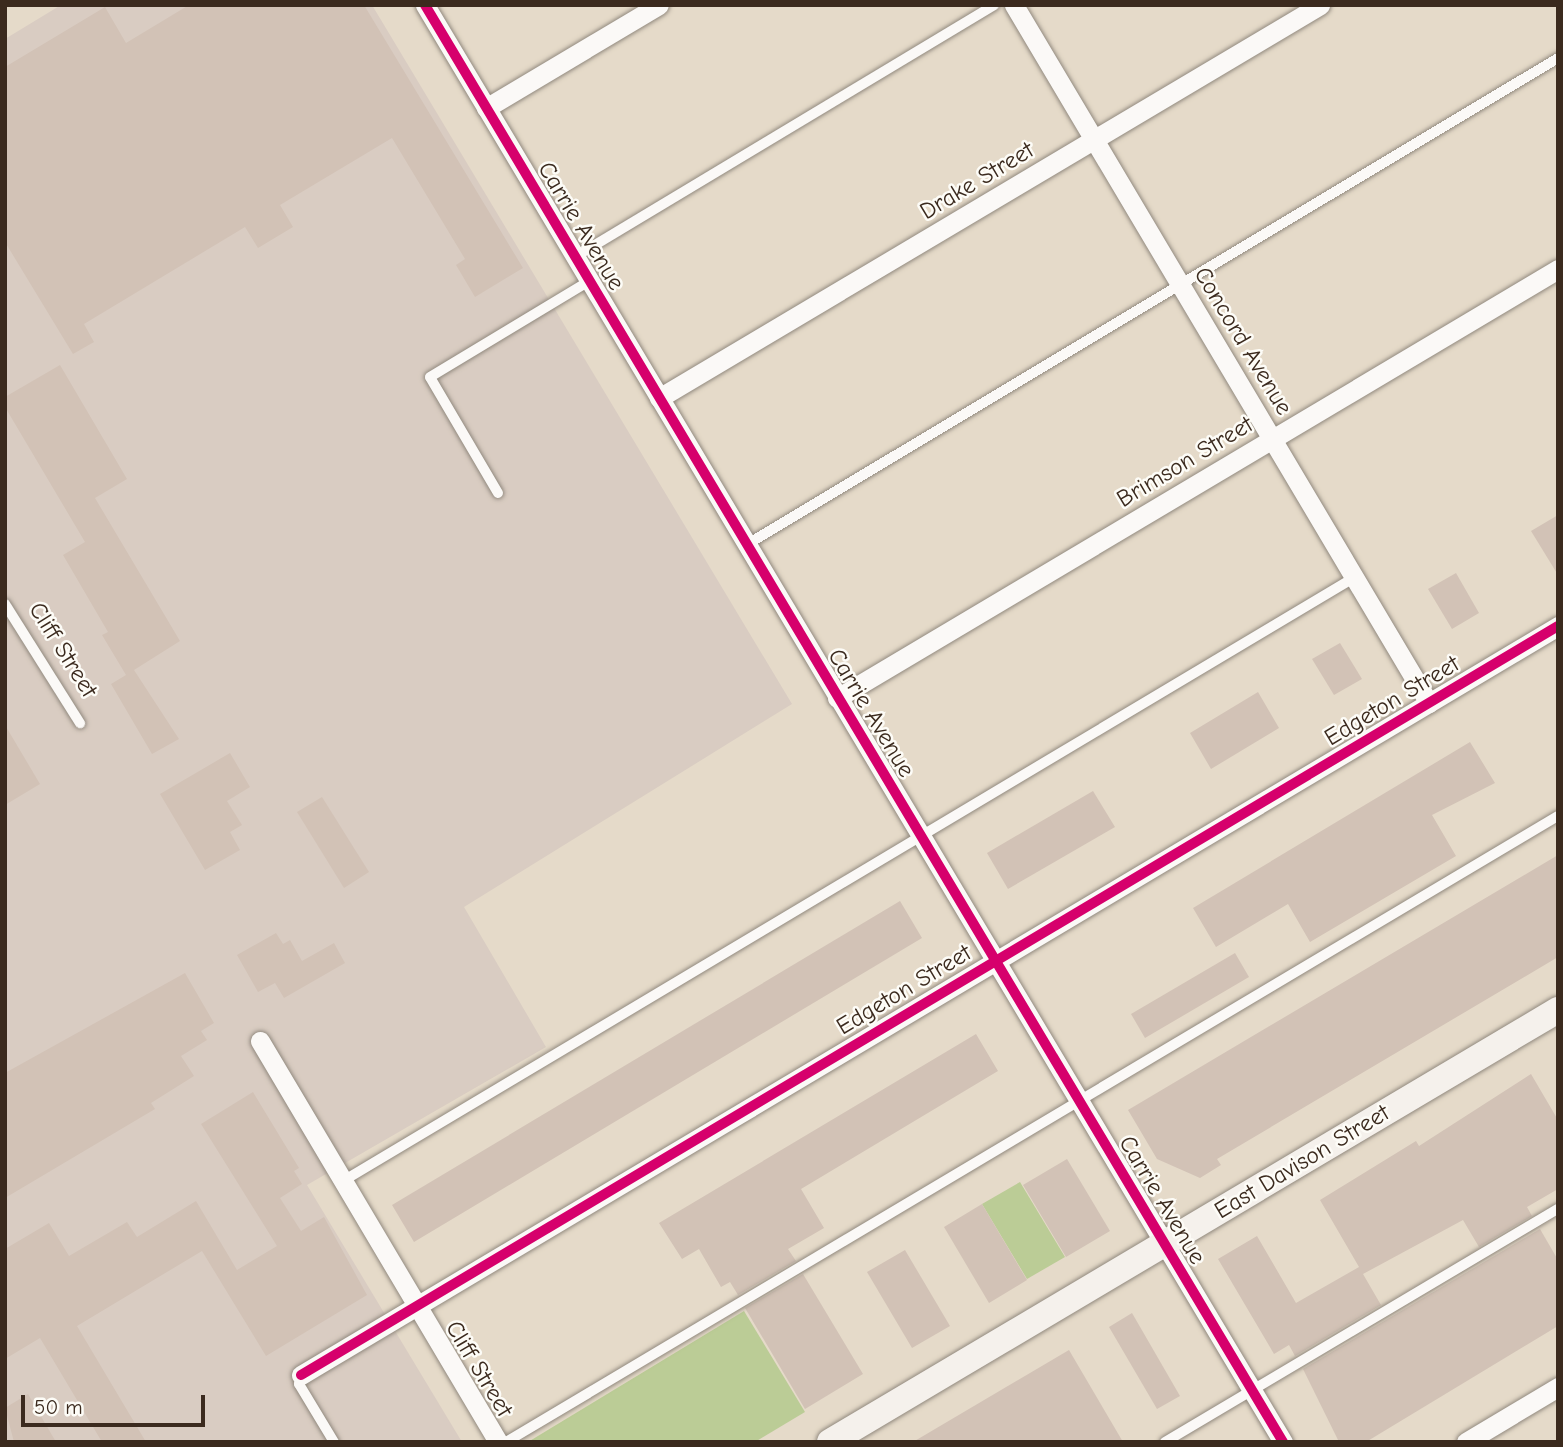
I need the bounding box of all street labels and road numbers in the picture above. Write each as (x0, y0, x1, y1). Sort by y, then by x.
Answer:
street label: Drake Street (915, 136, 1039, 226)
street label: Carrie Avenue (531, 157, 631, 295)
street label: Concord Avenue (1187, 262, 1299, 420)
street label: Brimson Street (1112, 410, 1258, 514)
street label: Cliff Street (22, 597, 104, 703)
street label: Carrie Avenue (821, 644, 921, 782)
street label: Edgeton Street (1319, 649, 1465, 753)
street label: Edgeton Street (831, 938, 977, 1042)
street label: East Davison Street (1209, 1098, 1395, 1226)
street label: Carrie Avenue (1112, 1131, 1212, 1269)
street label: Cliff Street (439, 1316, 519, 1422)

